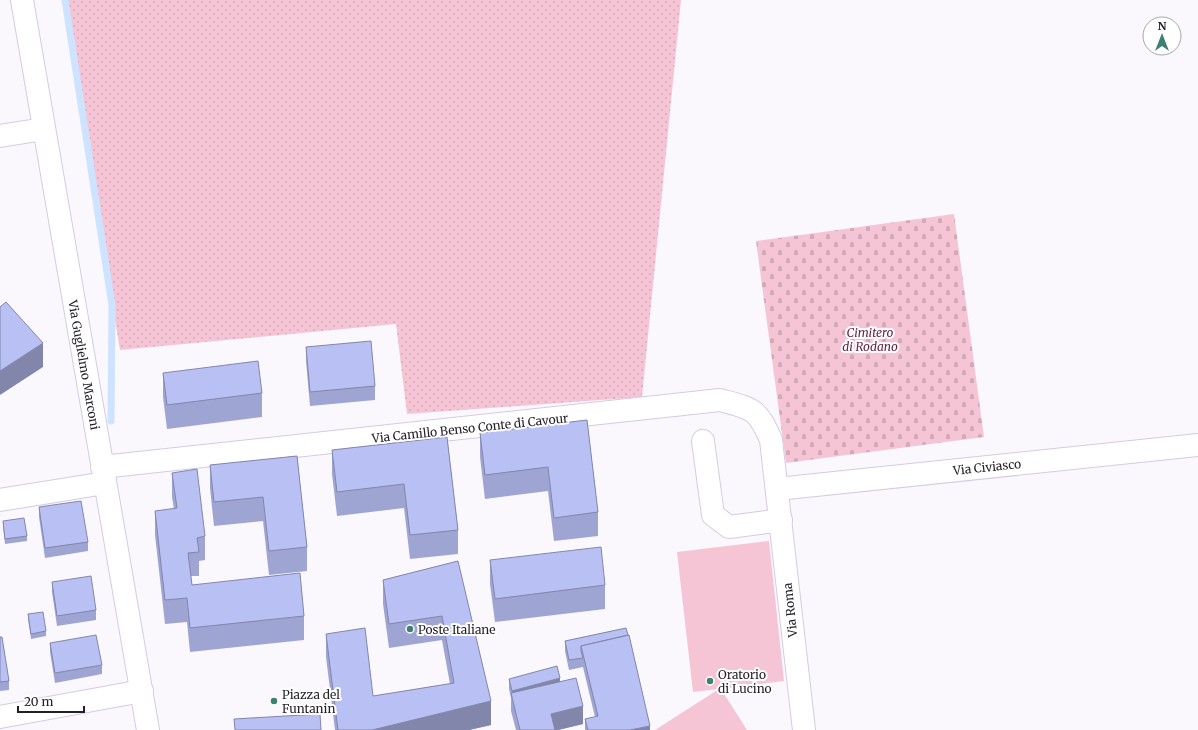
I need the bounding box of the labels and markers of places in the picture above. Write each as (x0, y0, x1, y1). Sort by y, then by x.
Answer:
place label: Poste Italiane (418, 622, 496, 637)
marker: Poste Italiane (405, 624, 415, 634)
place label: Oratorio di Lucino (718, 667, 772, 696)
marker: Oratorio di Lucino (705, 676, 715, 686)
place label: Piazza del Funtanin (282, 687, 340, 716)
marker: Piazza del Funtanin (269, 696, 279, 706)

